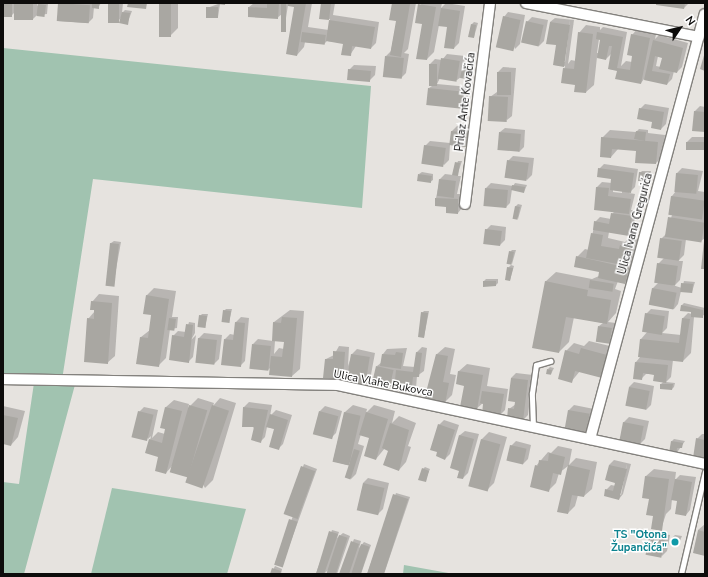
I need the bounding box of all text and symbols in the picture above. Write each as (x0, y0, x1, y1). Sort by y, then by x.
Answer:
north arrow (660, 8, 700, 48)
text: N (682, 13, 699, 28)
street label: Prilaz Ante Kovačića (453, 52, 479, 152)
street label: Ulica Ivana Gregurića (616, 172, 656, 276)
street label: Ulica Vlahe Bukovca (332, 368, 434, 400)
place label: TS "Otona Župančića" (611, 529, 667, 555)
marker: TS "Otona Župančića" (670, 537, 680, 547)

